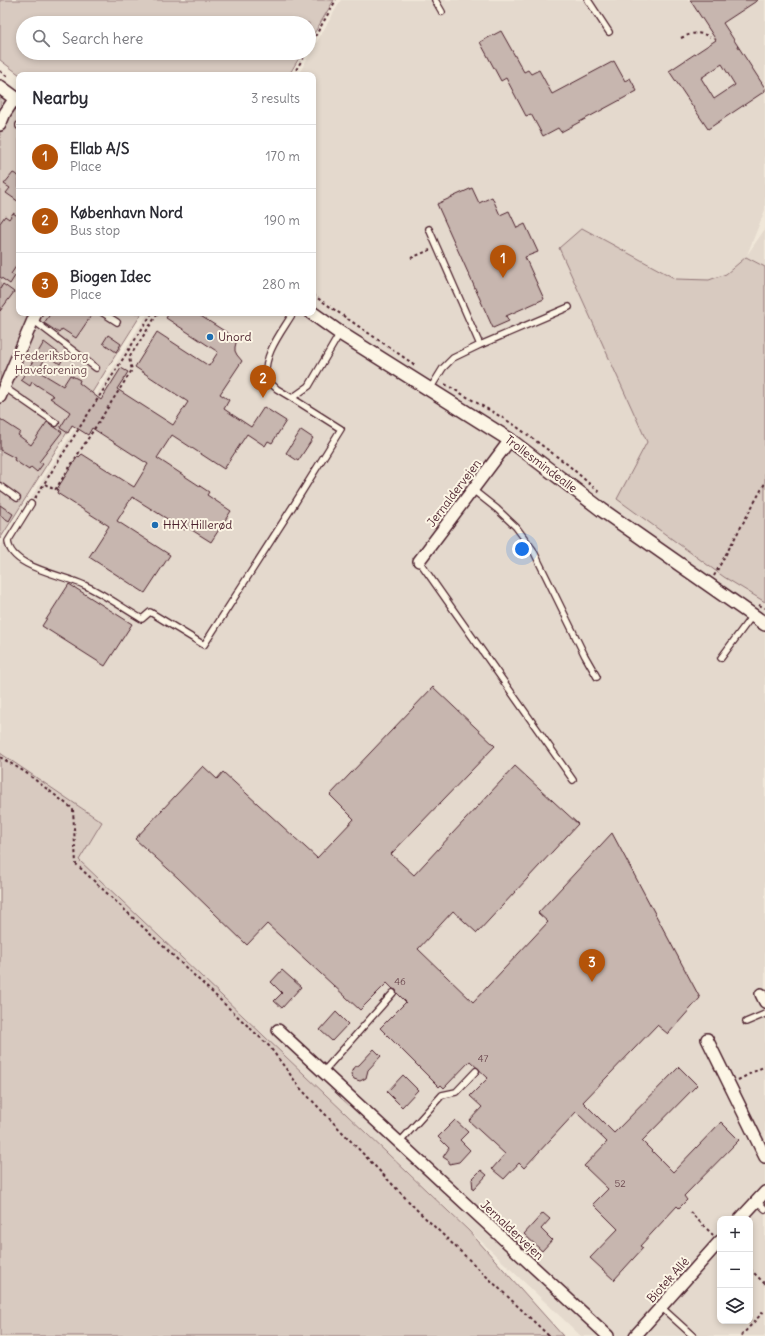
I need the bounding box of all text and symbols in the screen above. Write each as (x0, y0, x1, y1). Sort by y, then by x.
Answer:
search box (16, 16, 316, 60)
icon: search (30, 27, 52, 49)
text: Search here (62, 29, 143, 48)
text: Nearby (32, 87, 88, 109)
text: 3 results (251, 90, 300, 107)
text: Ellab A/S (70, 139, 129, 158)
text: 1 (42, 148, 48, 165)
text: 170 m (265, 148, 300, 165)
text: Place (70, 158, 101, 175)
text: København Nord (70, 203, 183, 222)
text: 2 (41, 212, 49, 229)
text: 190 m (264, 212, 300, 229)
text: Bus stop (70, 222, 120, 239)
pin: 1 (490, 245, 516, 278)
text: Biogen Idec (70, 267, 151, 286)
text: 3 (41, 276, 49, 293)
text: 280 m (262, 276, 300, 293)
text: Place (70, 286, 101, 303)
place label: Unord (218, 329, 252, 344)
marker: Unord (205, 332, 215, 342)
park label: Frederiksborg Haveforening (14, 348, 88, 377)
pin: 2 (250, 365, 276, 398)
street label: Trollesmindealle (502, 432, 580, 496)
street label: Jernaldervejen (423, 456, 484, 529)
place label: HHX Hillerød (163, 517, 232, 532)
marker: HHX Hillerød (150, 520, 160, 530)
your location (512, 539, 532, 559)
pin: 3 (579, 949, 605, 982)
house number: 46 (394, 975, 406, 988)
house number: 47 (478, 1052, 488, 1065)
house number: 52 (614, 1177, 626, 1190)
street label: Jernaldervejen (478, 1197, 547, 1263)
map controls (717, 1216, 753, 1324)
button: + (717, 1216, 753, 1252)
button: − (717, 1252, 753, 1288)
street label: Biotek Allé (643, 1254, 692, 1306)
button: layers (717, 1288, 753, 1324)

